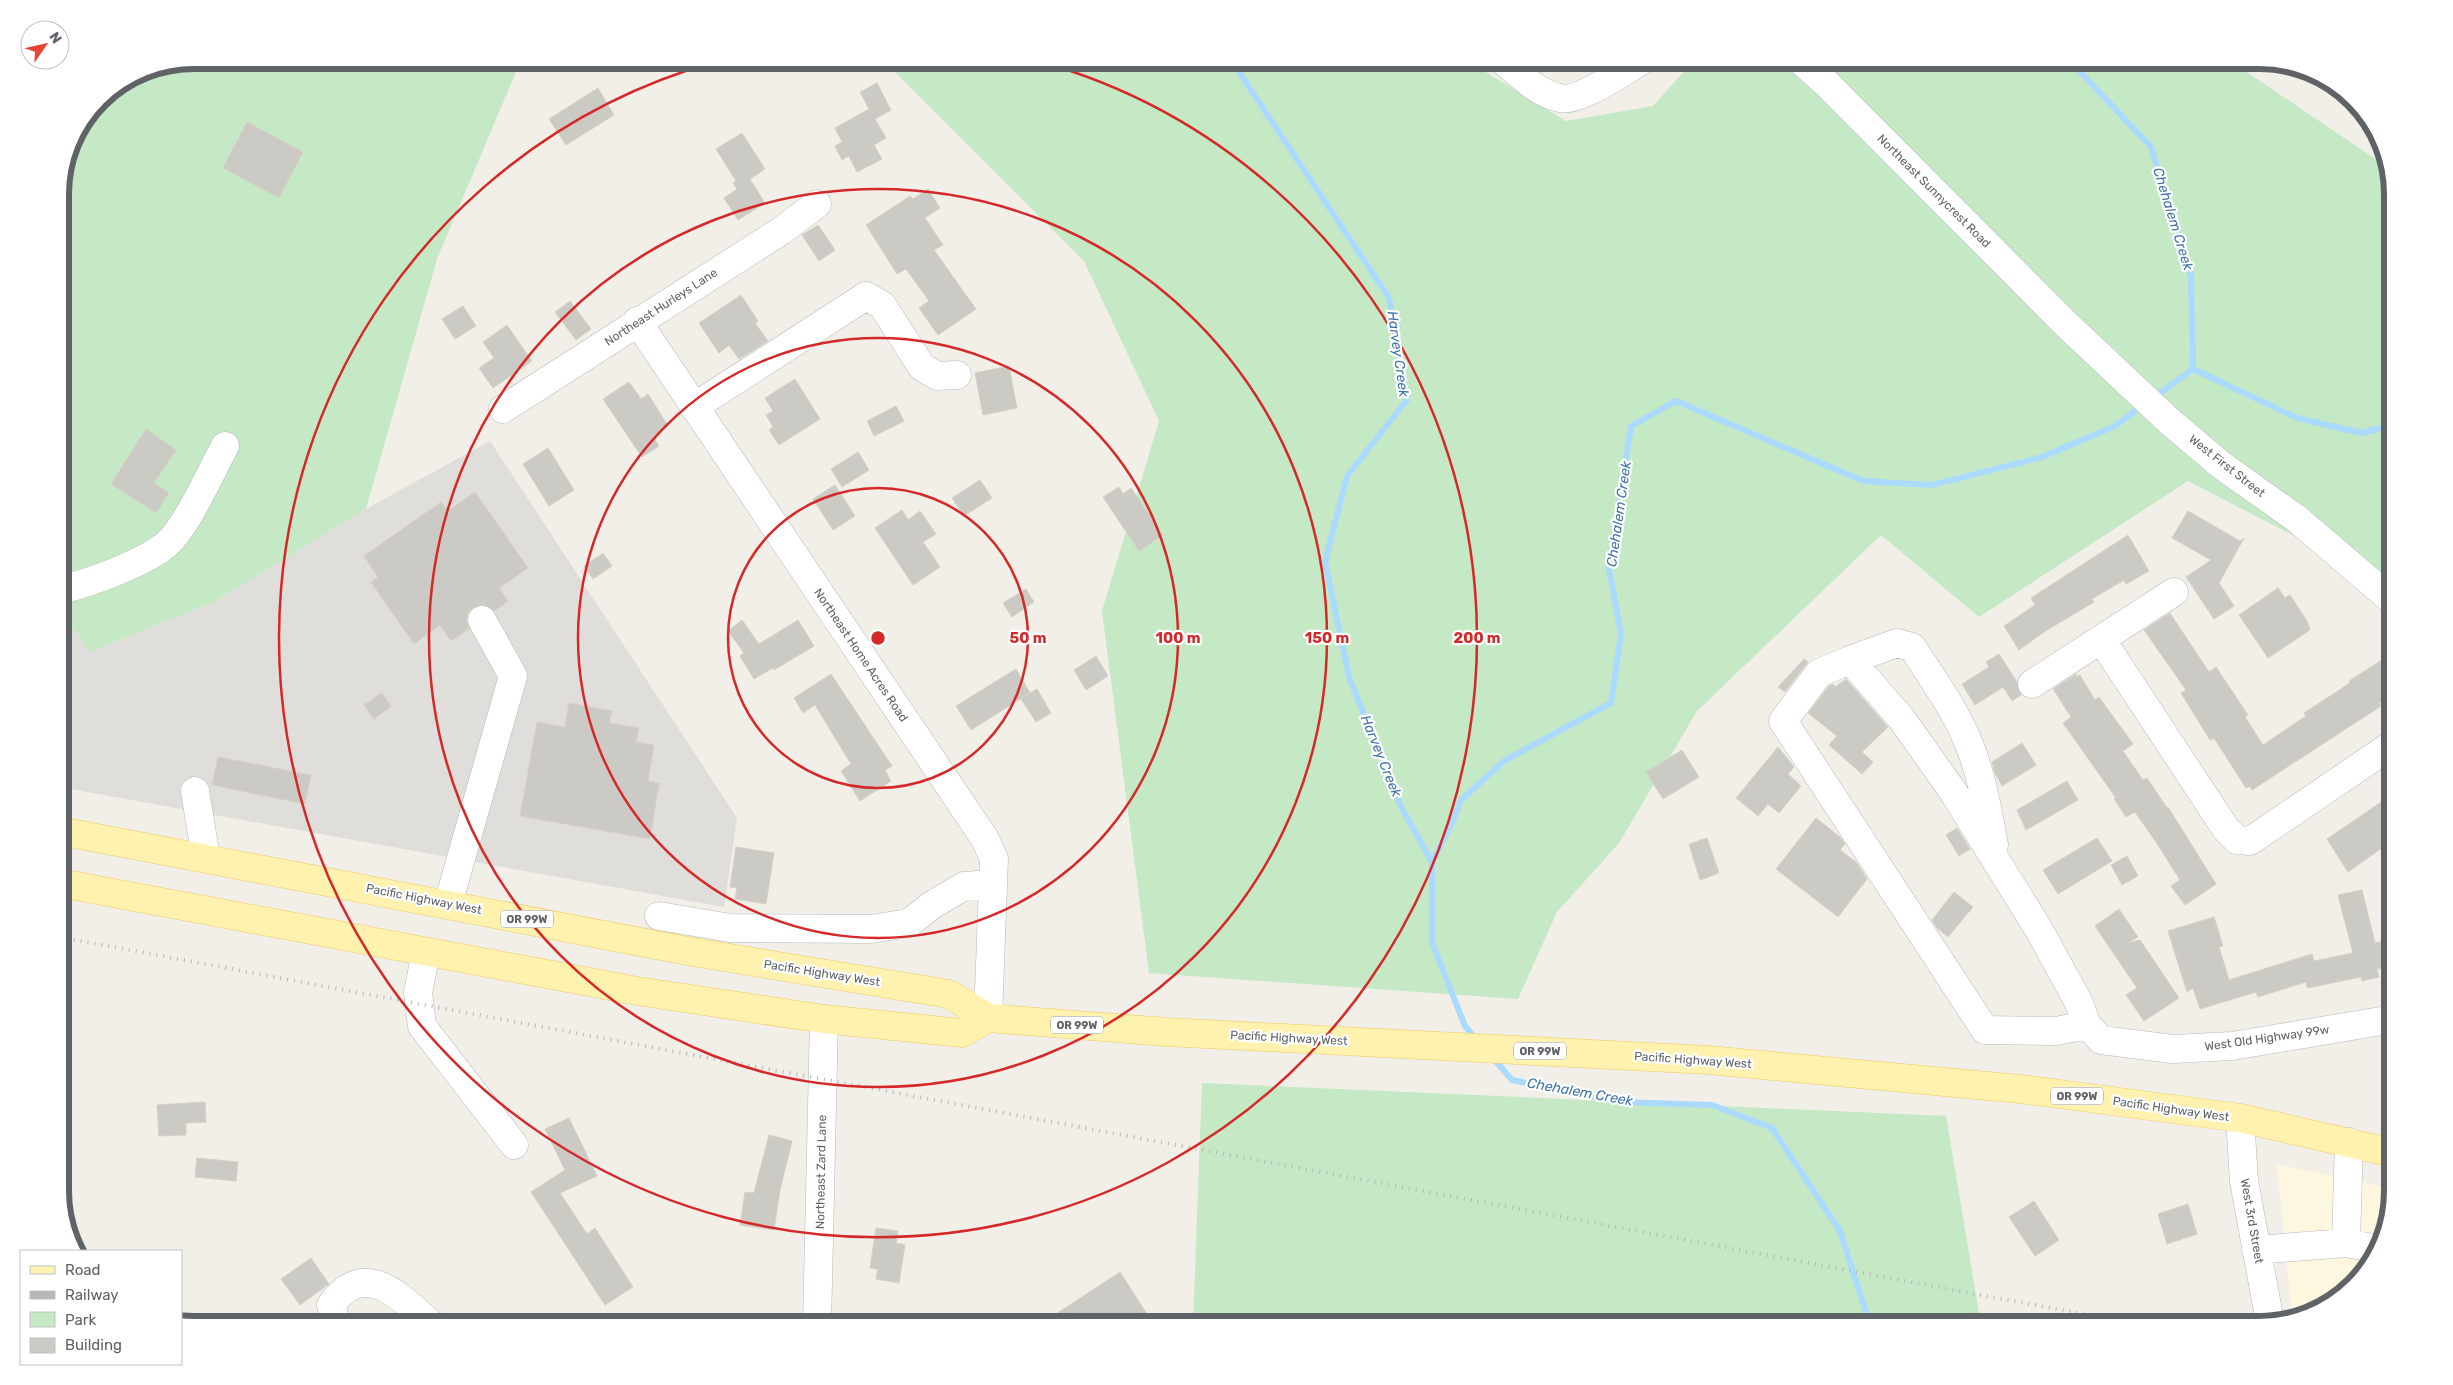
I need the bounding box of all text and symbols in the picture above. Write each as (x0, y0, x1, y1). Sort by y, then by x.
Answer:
north arrow (20, 20, 70, 70)
text: N (45, 29, 65, 47)
street label: Northeast Sunnycrest Road (1874, 131, 1994, 251)
water label: Chehalem Creek (2149, 165, 2197, 273)
street label: Northeast Hurleys Lane (602, 265, 720, 349)
water label: Harvey Creek (1384, 310, 1413, 399)
street label: West First Street (2186, 432, 2268, 500)
water label: Chehalem Creek (1603, 459, 1635, 568)
street label: Northeast Home Acres Road (811, 586, 911, 724)
centre of rings (869, 629, 887, 647)
text: 50 m (1010, 629, 1046, 647)
text: 100 m (1156, 629, 1200, 647)
text: 150 m (1305, 629, 1349, 647)
text: 200 m (1453, 629, 1501, 647)
water label: Harvey Creek (1357, 713, 1405, 800)
street label: Pacific Highway West (365, 881, 483, 917)
road number: OR 99W (501, 911, 553, 928)
street label: Pacific Highway West (763, 957, 881, 989)
road number: OR 99W (1051, 1016, 1103, 1034)
street label: West Old Highway 99w (2204, 1022, 2331, 1054)
street label: Pacific Highway West (1230, 1028, 1348, 1048)
road number: OR 99W (1514, 1042, 1566, 1060)
street label: Pacific Highway West (1634, 1049, 1752, 1071)
water label: Chehalem Creek (1526, 1074, 1635, 1110)
road number: OR 99W (2051, 1088, 2103, 1104)
street label: Pacific Highway West (2112, 1094, 2231, 1124)
street label: Northeast Zard Lane (813, 1114, 829, 1229)
street label: West 3rd Street (2238, 1177, 2266, 1265)
legend (20, 1250, 182, 1365)
text: Road (65, 1261, 101, 1279)
text: Railway (65, 1286, 119, 1304)
text: Park (65, 1311, 96, 1329)
text: Building (65, 1336, 122, 1354)

